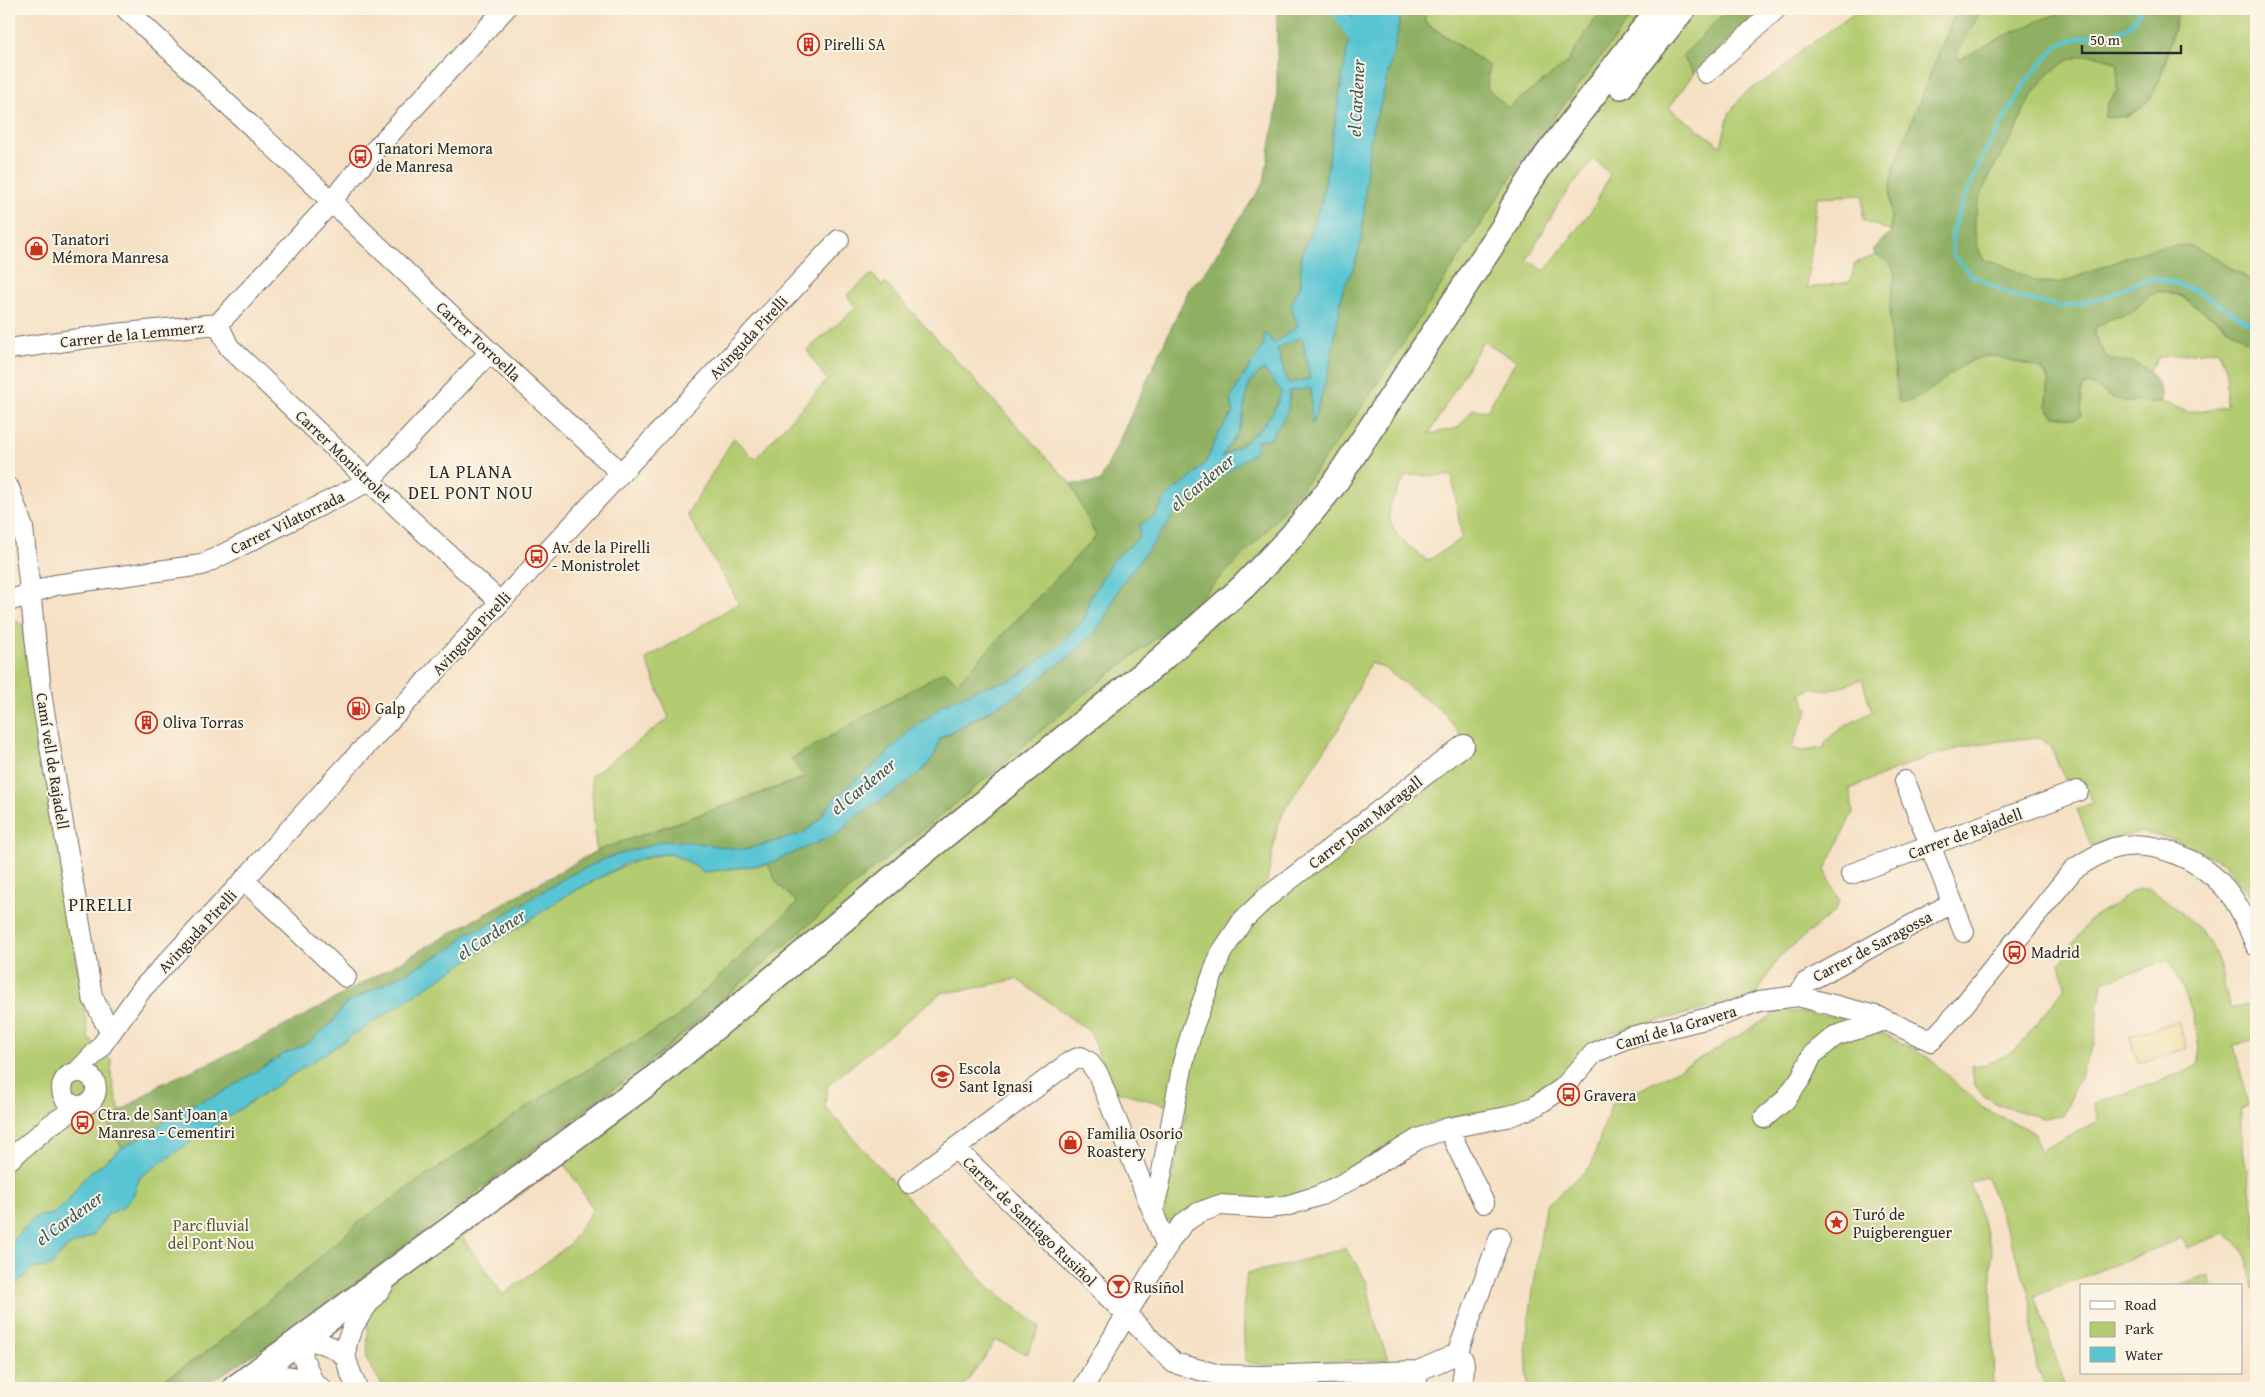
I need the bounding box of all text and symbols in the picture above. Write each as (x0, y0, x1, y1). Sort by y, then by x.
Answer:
scale bar (2082, 22, 2181, 54)
text: 50 m (2090, 29, 2121, 50)
building icon: Pirelli SA (796, 32, 820, 56)
place label: Pirelli SA (824, 32, 886, 56)
water label: el Cardener (1340, 57, 1372, 138)
place label: Tanatori Memora de Manresa (376, 136, 493, 178)
bus stop icon: Tanatori Memora de Manresa (348, 145, 372, 169)
place label: Tanatori Mémora Manresa (52, 227, 169, 269)
shop icon: Tanatori Mémora Manresa (24, 236, 48, 260)
street label: Avinguda Pirelli (703, 289, 794, 384)
street label: Carrer Torroella (431, 295, 527, 387)
street label: Carrer de la Lemmerz (59, 315, 205, 353)
street label: Carrer Monistrolet (290, 404, 398, 509)
water label: el Cardener (1164, 446, 1241, 517)
district label: LA PLANA DEL PONT NOU (408, 458, 534, 506)
street label: Carrer Vilatorrada (226, 484, 349, 560)
place label: Av. de la Pirelli - Monistrolet (552, 535, 651, 577)
bus stop icon: Av. de la Pirelli - Monistrolet (524, 544, 548, 568)
street label: Avinguda Pirelli (426, 585, 517, 680)
street label: Camí vell de Rajadell (30, 691, 76, 832)
fuel station icon: Galp (347, 696, 371, 720)
place label: Galp (375, 696, 405, 720)
building icon: Oliva Torras (135, 710, 159, 734)
place label: Oliva Torras (163, 710, 244, 734)
water label: el Cardener (824, 750, 903, 821)
street label: Carrer Joan Maragall (1303, 769, 1428, 874)
street label: Carrer de Rajadell (1904, 801, 2026, 865)
street label: Avinguda Pirelli (152, 883, 243, 978)
district label: PIRELLI (69, 891, 133, 918)
water label: el Cardener (451, 901, 532, 967)
street label: Carrer de Saragossa (1808, 904, 1936, 988)
bus stop icon: Madrid (2003, 940, 2027, 964)
place label: Madrid (2031, 940, 2080, 964)
street label: Camí de la Gravera (1613, 998, 1740, 1056)
place label: Escola Sant Ignasi (959, 1056, 1033, 1098)
school or university icon: Escola Sant Ignasi (931, 1065, 955, 1089)
bus stop icon: Gravera (1556, 1083, 1580, 1107)
place label: Gravera (1584, 1083, 1637, 1107)
place label: Ctra. de Sant Joan a Manresa - Cementiri (98, 1102, 235, 1144)
bus stop icon: Ctra. de Sant Joan a Manresa - Cementiri (70, 1111, 94, 1135)
place label: Familia Osorio Roastery (1087, 1121, 1183, 1163)
shop icon: Familia Osorio Roastery (1059, 1130, 1083, 1154)
street label: Carrer de Santiago Rusiñol (957, 1150, 1103, 1292)
water label: el Cardener (30, 1183, 109, 1252)
place label: Turó de Puigberenguer (1853, 1202, 1952, 1244)
place icon: Turó de Puigberenguer (1825, 1211, 1849, 1235)
park label: Parc fluvial del Pont Nou (168, 1213, 254, 1255)
bar icon: Rusiñol (1106, 1275, 1130, 1299)
place label: Rusiñol (1134, 1275, 1185, 1299)
legend (2080, 1284, 2242, 1374)
text: Road (2125, 1294, 2156, 1315)
text: Park (2125, 1318, 2154, 1339)
text: Water (2125, 1344, 2163, 1365)

